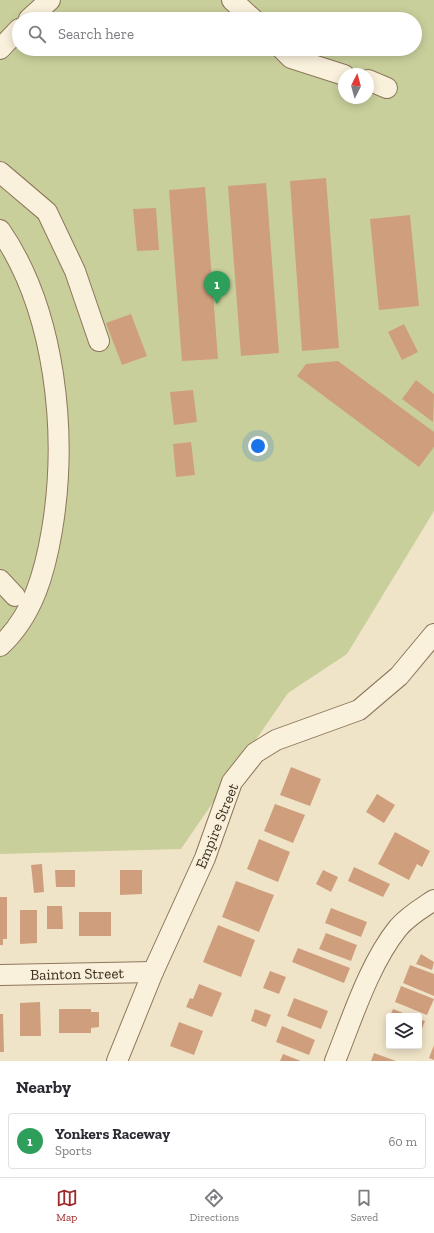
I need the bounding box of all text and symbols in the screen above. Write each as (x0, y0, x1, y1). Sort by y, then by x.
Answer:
search box (12, 12, 422, 56)
icon: search (26, 23, 48, 45)
text: Search here (58, 25, 134, 43)
north arrow (338, 68, 374, 104)
pin: 1 (204, 271, 230, 304)
your location (248, 436, 268, 456)
street label: Empire Street (192, 780, 242, 871)
street label: Bainton Street (30, 964, 125, 984)
map controls (386, 1013, 422, 1049)
button: layers (386, 1013, 422, 1049)
text: Nearby (16, 1077, 71, 1097)
text: Yonkers Raceway (55, 1125, 170, 1143)
text: 1 (27, 1134, 33, 1149)
text: 60 m (388, 1134, 417, 1149)
text: Sports (55, 1143, 92, 1158)
tab: Map (56, 1187, 78, 1224)
tab: Directions (189, 1187, 239, 1224)
tab: Saved (351, 1187, 378, 1224)

